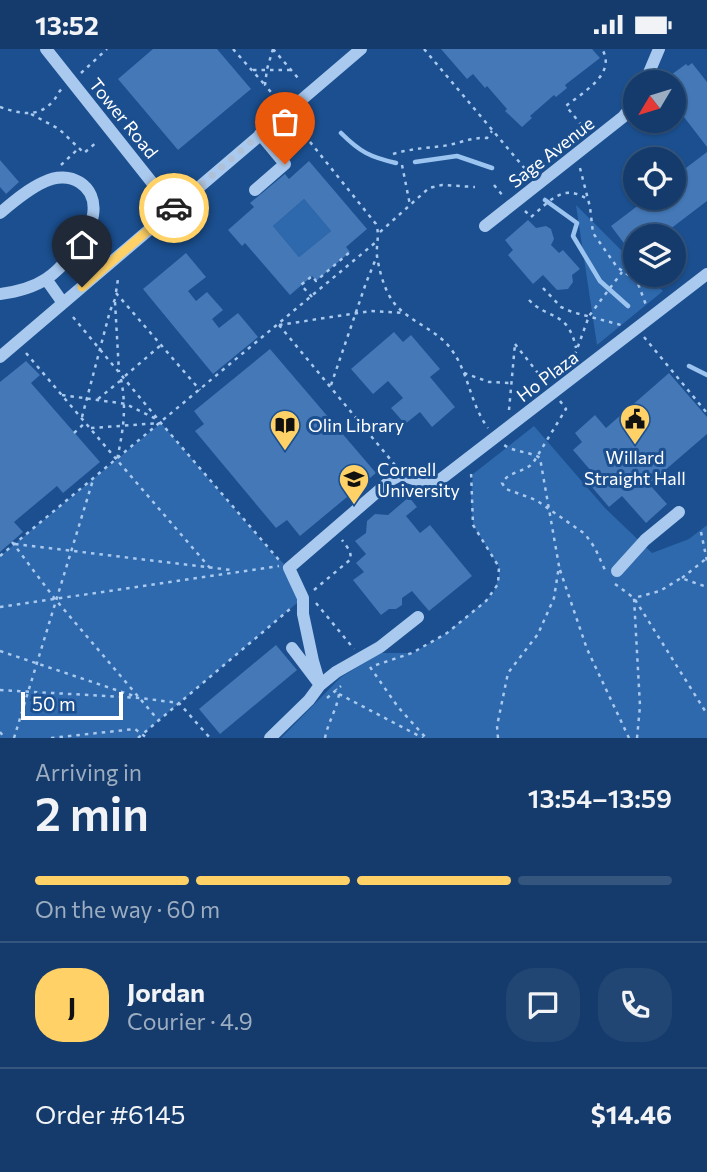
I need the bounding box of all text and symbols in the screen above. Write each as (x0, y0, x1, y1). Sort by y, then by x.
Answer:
text: 13:52 (35, 9, 99, 40)
north arrow (623, 70, 686, 133)
map controls (623, 70, 686, 287)
street label: Tower Road (85, 73, 163, 163)
pin (255, 92, 315, 164)
icon: bag (266, 103, 304, 141)
street label: Sage Avenue (504, 112, 598, 192)
button: locate (623, 147, 686, 210)
courier (139, 173, 209, 243)
icon: car (155, 189, 193, 227)
pin (52, 215, 112, 287)
button: layers (623, 224, 686, 287)
icon: home (63, 226, 101, 264)
street label: Ho Plaza (512, 346, 582, 406)
public building icon: Willard Straight Hall (618, 402, 652, 446)
library icon: Olin Library (268, 408, 302, 452)
place label: Olin Library (308, 414, 404, 436)
place label: Willard Straight Hall (584, 446, 686, 489)
place label: Cornell University (377, 458, 460, 501)
school or university icon: Cornell University (337, 462, 371, 506)
scale bar (21, 689, 122, 721)
text: 50 m (32, 692, 76, 715)
text: Arriving in (35, 758, 142, 786)
text: 13:54–13:59 (528, 782, 672, 813)
text: 2 min (35, 784, 149, 840)
text: On the way · 60 m (35, 895, 220, 923)
button: chat (506, 968, 580, 1042)
button: phone (598, 968, 672, 1042)
text: Jordan (127, 976, 205, 1007)
text: J (68, 990, 76, 1021)
text: Courier · 4.9 (127, 1007, 253, 1035)
text: Order #6145 (35, 1098, 185, 1129)
text: $14.46 (591, 1098, 672, 1129)

